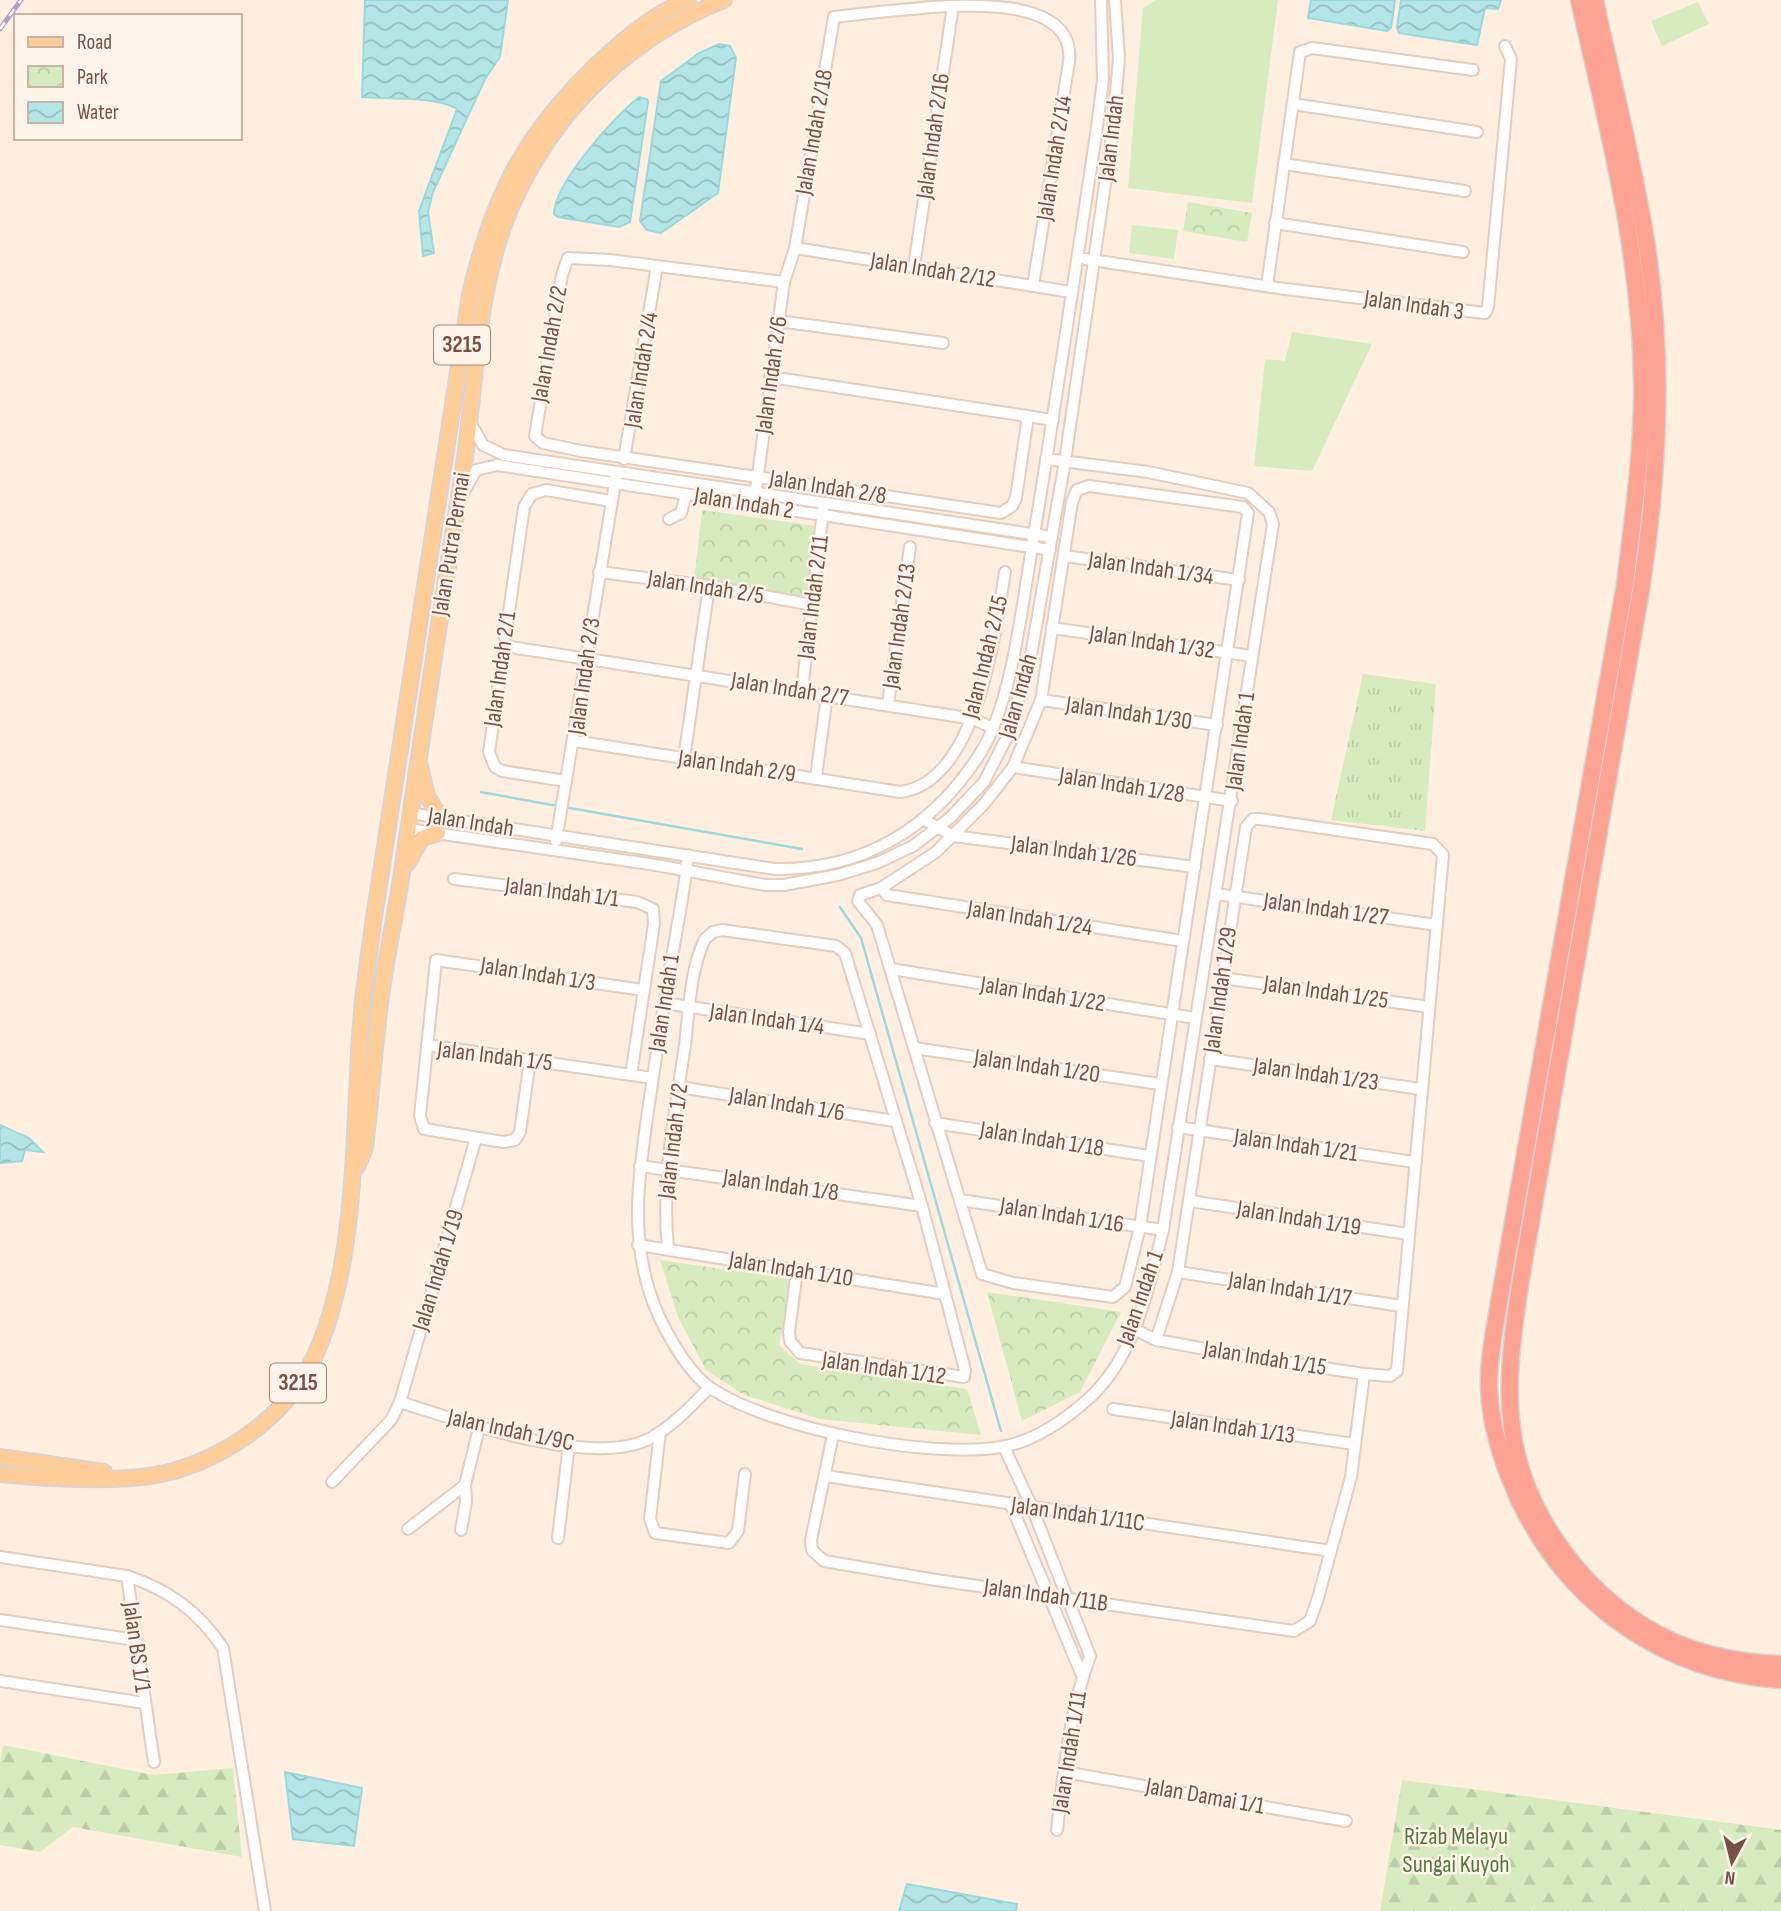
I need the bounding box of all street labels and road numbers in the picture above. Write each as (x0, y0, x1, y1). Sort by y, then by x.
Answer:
street label: Jalan Indah 2/18 (789, 67, 839, 198)
street label: Jalan Indah 2/16 (910, 71, 956, 202)
street label: Jalan Indah 2/14 (1030, 93, 1078, 224)
street label: Jalan Indah (1091, 93, 1131, 184)
street label: Jalan Indah 2/12 (867, 246, 998, 294)
street label: Jalan Indah 2/2 (524, 284, 573, 405)
street label: Jalan Indah 3 (1361, 284, 1466, 326)
street label: Jalan Indah 2/4 (617, 310, 664, 431)
street label: Jalan Indah 2/6 (748, 314, 794, 437)
road number: 3215 (434, 326, 490, 364)
street label: Jalan Indah 2/8 (766, 463, 889, 511)
street label: Jalan Putra Permai (425, 470, 477, 619)
street label: Jalan Indah 2 (691, 481, 796, 525)
street label: Jalan Indah 2/11 (791, 533, 835, 662)
street label: Jalan Indah 1/34 (1085, 545, 1216, 591)
street label: Jalan Indah 2/13 (876, 561, 922, 692)
street label: Jalan Indah 2/5 (645, 563, 766, 611)
street label: Jalan Indah 2/15 (955, 592, 1014, 723)
street label: Jalan Indah 2/1 (477, 609, 523, 730)
street label: Jalan Indah 2/3 (561, 616, 607, 737)
street label: Jalan Indah 1/32 (1087, 619, 1216, 665)
street label: Jalan Indah (992, 650, 1044, 743)
street label: Jalan Indah 2/7 (728, 665, 851, 713)
street label: Jalan Indah 1 (1219, 689, 1261, 793)
street label: Jalan Indah 1/30 (1063, 690, 1194, 736)
street label: Jalan Indah 2/9 (675, 743, 798, 789)
street label: Jalan Indah 1/28 (1056, 761, 1187, 809)
street label: Jalan Indah (425, 801, 516, 843)
street label: Jalan Indah 1/26 (1008, 829, 1139, 873)
street label: Jalan Indah 1/1 (502, 871, 621, 913)
street label: Jalan Indah 1/27 (1261, 886, 1391, 932)
street label: Jalan Indah 1/24 (965, 894, 1094, 942)
street label: Jalan Indah 1/29 (1197, 925, 1243, 1056)
street label: Jalan Indah 1/3 (477, 950, 598, 997)
street label: Jalan Indah 1 (642, 951, 686, 1055)
street label: Jalan Indah 1/25 (1261, 969, 1390, 1015)
street label: Jalan Indah 1/22 (978, 970, 1107, 1018)
street label: Jalan Indah 1/4 (707, 996, 826, 1041)
street label: Jalan Indah 1/5 (435, 1034, 554, 1077)
street label: Jalan Indah 1/20 (971, 1043, 1102, 1089)
street label: Jalan Indah 1/23 (1251, 1051, 1381, 1097)
street label: Jalan Indah 1/6 (726, 1080, 847, 1127)
street label: Jalan Indah 1/2 (651, 1082, 694, 1201)
street label: Jalan Indah 1/18 (977, 1115, 1106, 1163)
street label: Jalan Indah 1/21 (1231, 1122, 1360, 1168)
street label: Jalan Indah 1/8 (720, 1162, 841, 1207)
street label: Jalan Indah 1/16 (997, 1191, 1126, 1239)
street label: Jalan Indah 1/19 (1234, 1194, 1363, 1242)
street label: Jalan Indah 1/19 (406, 1206, 470, 1335)
street label: Jalan Indah 1/10 (726, 1245, 855, 1293)
street label: Jalan Indah 1 (1110, 1246, 1170, 1350)
street label: Jalan Indah 1/17 (1225, 1265, 1354, 1313)
street label: Jalan Indah 1/15 (1200, 1334, 1329, 1382)
street label: Jalan Indah 1/12 (819, 1345, 948, 1391)
road number: 3215 (270, 1364, 326, 1402)
street label: Jalan Indah 1/9C (444, 1402, 577, 1458)
street label: Jalan Indah 1/13 (1168, 1404, 1297, 1450)
street label: Jalan Indah 1/11C (1008, 1490, 1147, 1538)
street label: Jalan Indah /11B (981, 1572, 1110, 1618)
street label: Jalan BS 1/1 (116, 1599, 158, 1695)
street label: Jalan Indah 1/11 (1045, 1688, 1093, 1816)
street label: Jalan Damai 1/1 (1142, 1771, 1267, 1821)

